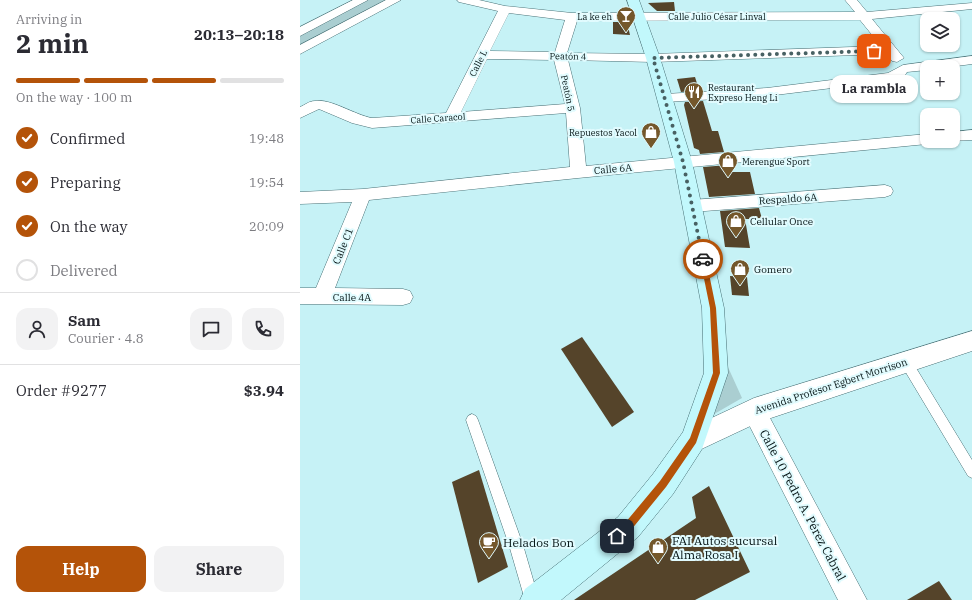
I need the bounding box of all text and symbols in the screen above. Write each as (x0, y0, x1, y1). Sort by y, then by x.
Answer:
bar icon: La ke eh (615, 5, 637, 33)
text: Arriving in (16, 11, 82, 28)
place label: La ke eh (577, 11, 612, 22)
street label: Calle Julio César Linval (668, 11, 766, 22)
map controls (920, 12, 960, 148)
button: layers (920, 12, 960, 52)
text: 20:13–20:18 (194, 25, 284, 44)
text: 2 min (16, 26, 89, 60)
pin (857, 34, 891, 68)
icon: bag (863, 40, 885, 62)
street label: Calle L (467, 48, 489, 78)
street label: Peatón 4 (550, 50, 586, 62)
button: + (920, 60, 960, 100)
street label: Peatón 5 (559, 74, 577, 112)
callout: La rambla (830, 75, 918, 103)
text: La rambla (842, 80, 906, 97)
restaurant icon: Restaurant Expreso Heng Li (683, 81, 705, 109)
place label: Restaurant Expreso Heng Li (708, 82, 778, 103)
text: On the way · 100 m (16, 89, 132, 106)
button: − (920, 108, 960, 148)
street label: Calle Caracol (410, 111, 466, 125)
shop icon: Repuestos Yacol (640, 121, 662, 149)
icon: check (16, 127, 38, 149)
place label: Repuestos Yacol (569, 127, 637, 138)
text: Confirmed (50, 129, 125, 148)
text: 19:48 (249, 130, 284, 147)
shop icon: Merengue Sport (717, 150, 739, 178)
place label: Merengue Sport (742, 156, 810, 167)
street label: Calle 6A (593, 161, 633, 177)
icon: check (16, 171, 38, 193)
text: Preparing (50, 173, 121, 192)
text: 19:54 (249, 174, 284, 191)
street label: Respaldo 6A (758, 190, 818, 208)
shop icon: Cellular Once (725, 210, 747, 238)
icon: check (16, 215, 38, 237)
place label: Cellular Once (750, 215, 813, 228)
text: On the way (50, 217, 128, 236)
text: 20:09 (249, 218, 284, 235)
street label: Calle C1 (330, 226, 356, 266)
courier (683, 239, 723, 279)
icon: car (692, 248, 714, 270)
shop icon: Gomero (729, 258, 751, 286)
text: Delivered (50, 261, 118, 280)
place label: Gomero (754, 263, 792, 276)
street label: Calle 4A (333, 291, 371, 304)
button: person (16, 308, 58, 350)
button: chat (190, 308, 232, 350)
button: phone (242, 308, 284, 350)
text: Sam (68, 311, 101, 330)
text: Courier · 4.8 (68, 330, 144, 347)
street label: Avenida Profesor Egbert Morrison (753, 355, 909, 417)
text: Order #9277 (16, 381, 107, 400)
text: $3.94 (244, 381, 284, 400)
street label: Calle 10 Pedro A. Pérez Cabral (757, 427, 850, 584)
pin (600, 519, 634, 553)
icon: home (606, 525, 628, 547)
cafe icon: Helados Bon (478, 531, 500, 559)
place label: FAI Autos sucursal Alma Rosa I (672, 533, 778, 562)
place label: Helados Bon (503, 535, 575, 550)
shop icon: FAI Autos sucursal Alma Rosa I (647, 536, 669, 564)
button: Help (16, 546, 146, 592)
button: Share (154, 546, 284, 592)

